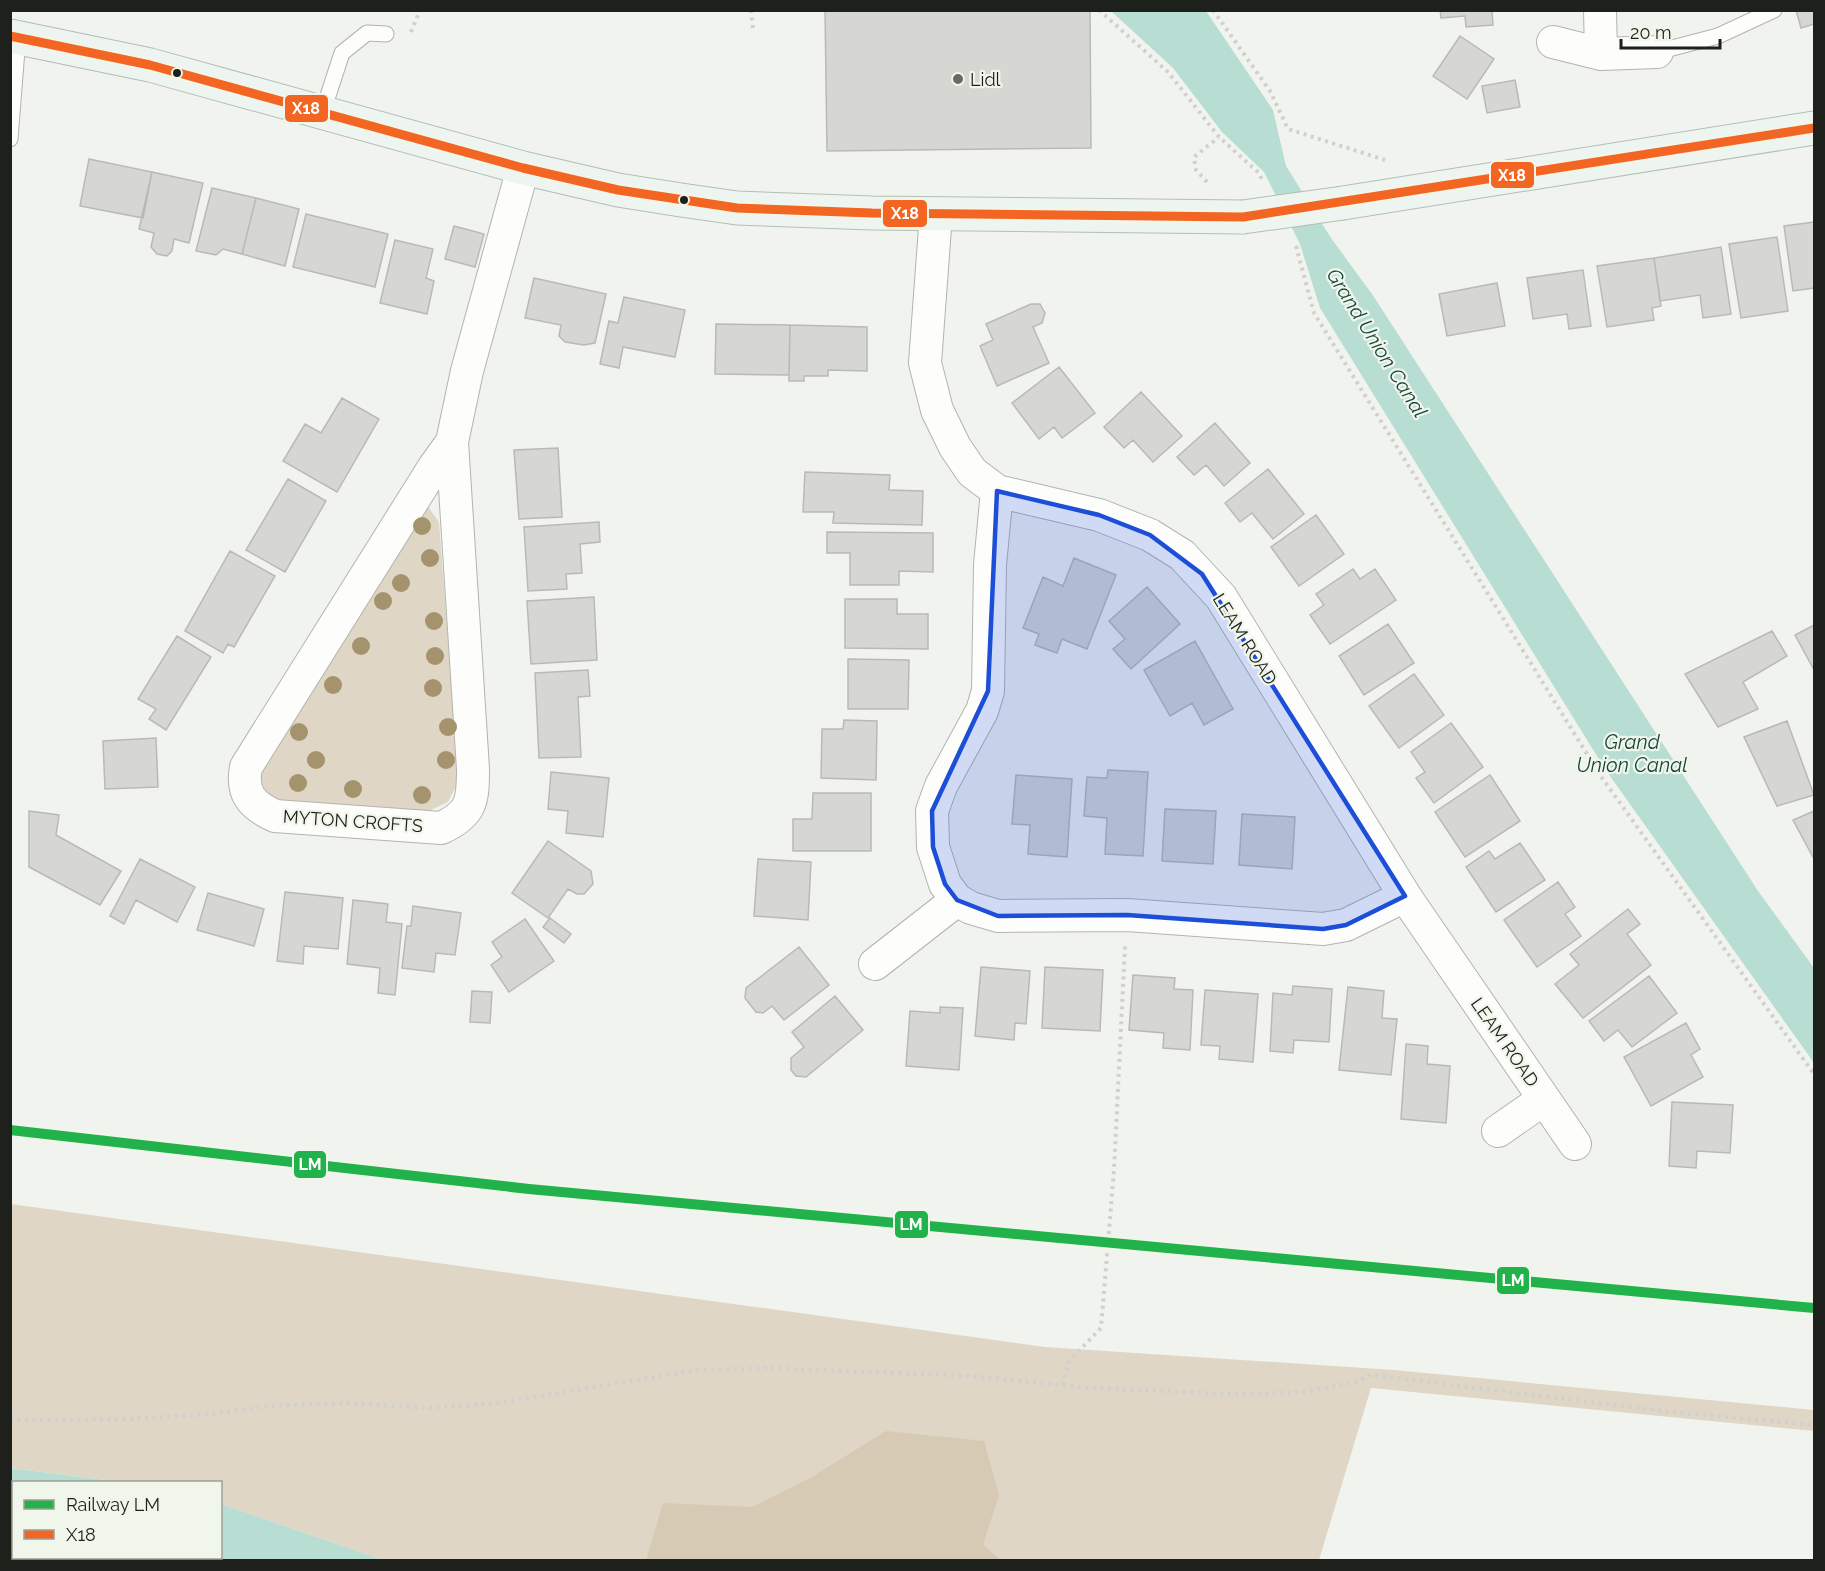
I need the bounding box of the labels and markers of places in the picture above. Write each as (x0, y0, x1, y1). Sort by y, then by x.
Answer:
unlabelled marker (171, 67, 183, 79)
place label: Lidl (970, 69, 1001, 90)
marker: Lidl (951, 72, 965, 86)
unlabelled marker (678, 194, 690, 206)

